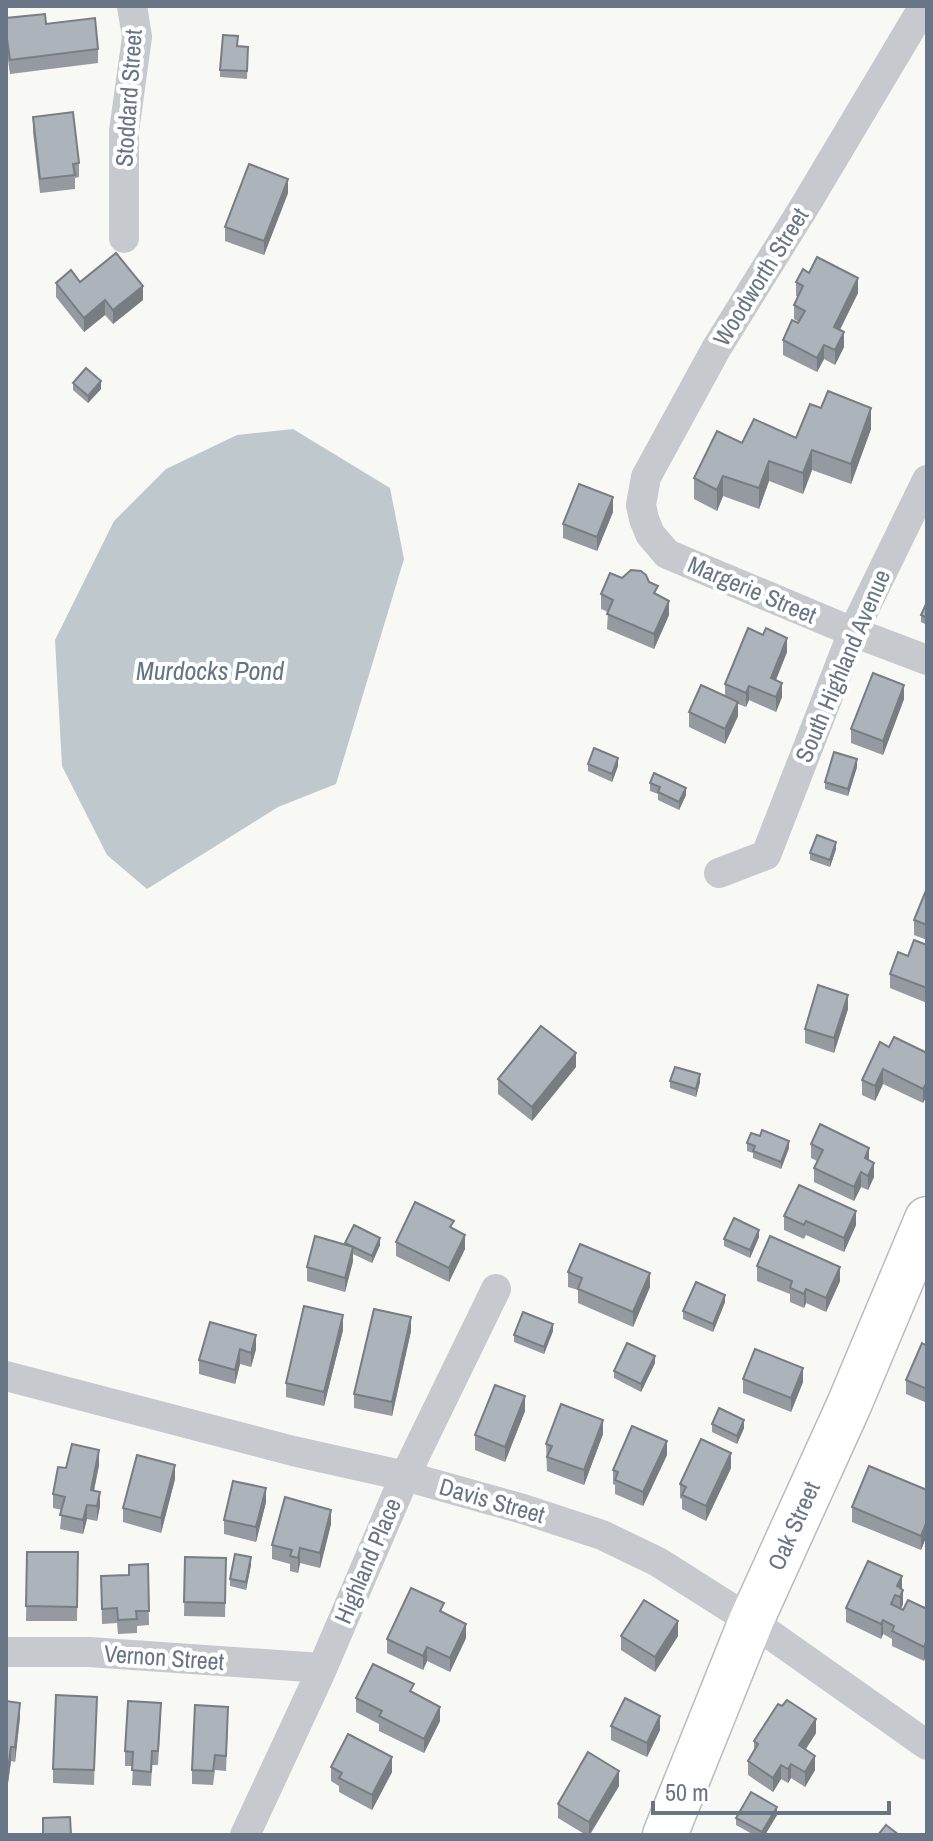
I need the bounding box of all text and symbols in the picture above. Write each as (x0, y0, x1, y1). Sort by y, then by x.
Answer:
street label: Stoddard Street (107, 28, 149, 168)
street label: Woodworth Street (705, 201, 816, 352)
street label: Margerie Street (683, 548, 822, 631)
street label: South Highland Avenue (787, 564, 897, 767)
water label: Murdocks Pond (136, 653, 284, 688)
street label: Davis Street (436, 1470, 549, 1530)
street label: Oak Street (759, 1476, 827, 1575)
street label: Highland Place (326, 1493, 408, 1628)
street label: Vernon Street (103, 1637, 226, 1677)
scale bar (653, 1765, 889, 1815)
text: 50 m (665, 1776, 709, 1808)

